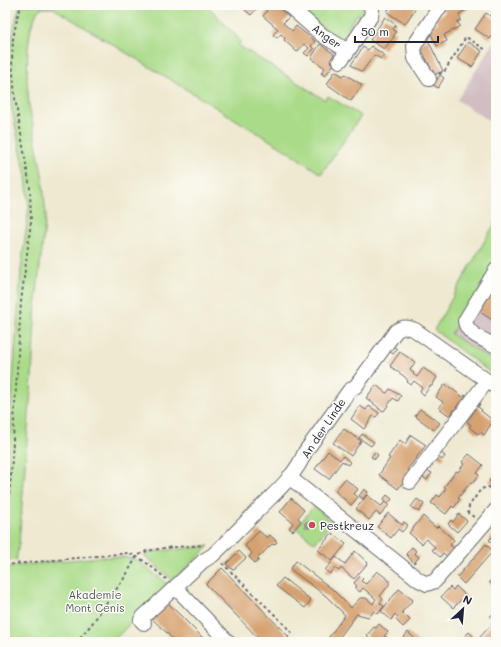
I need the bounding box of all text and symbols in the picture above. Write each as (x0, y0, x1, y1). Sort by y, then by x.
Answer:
scale bar (355, 18, 438, 44)
street label: Anger (309, 20, 345, 52)
text: 50 m (361, 23, 389, 39)
street label: An der Linde (297, 395, 349, 461)
place label: Pestkreuz (320, 518, 374, 533)
marker: Pestkreuz (307, 520, 317, 530)
park label: Akademie Mont Cenis (65, 587, 125, 615)
north arrow (443, 589, 483, 629)
text: N (461, 591, 475, 608)

